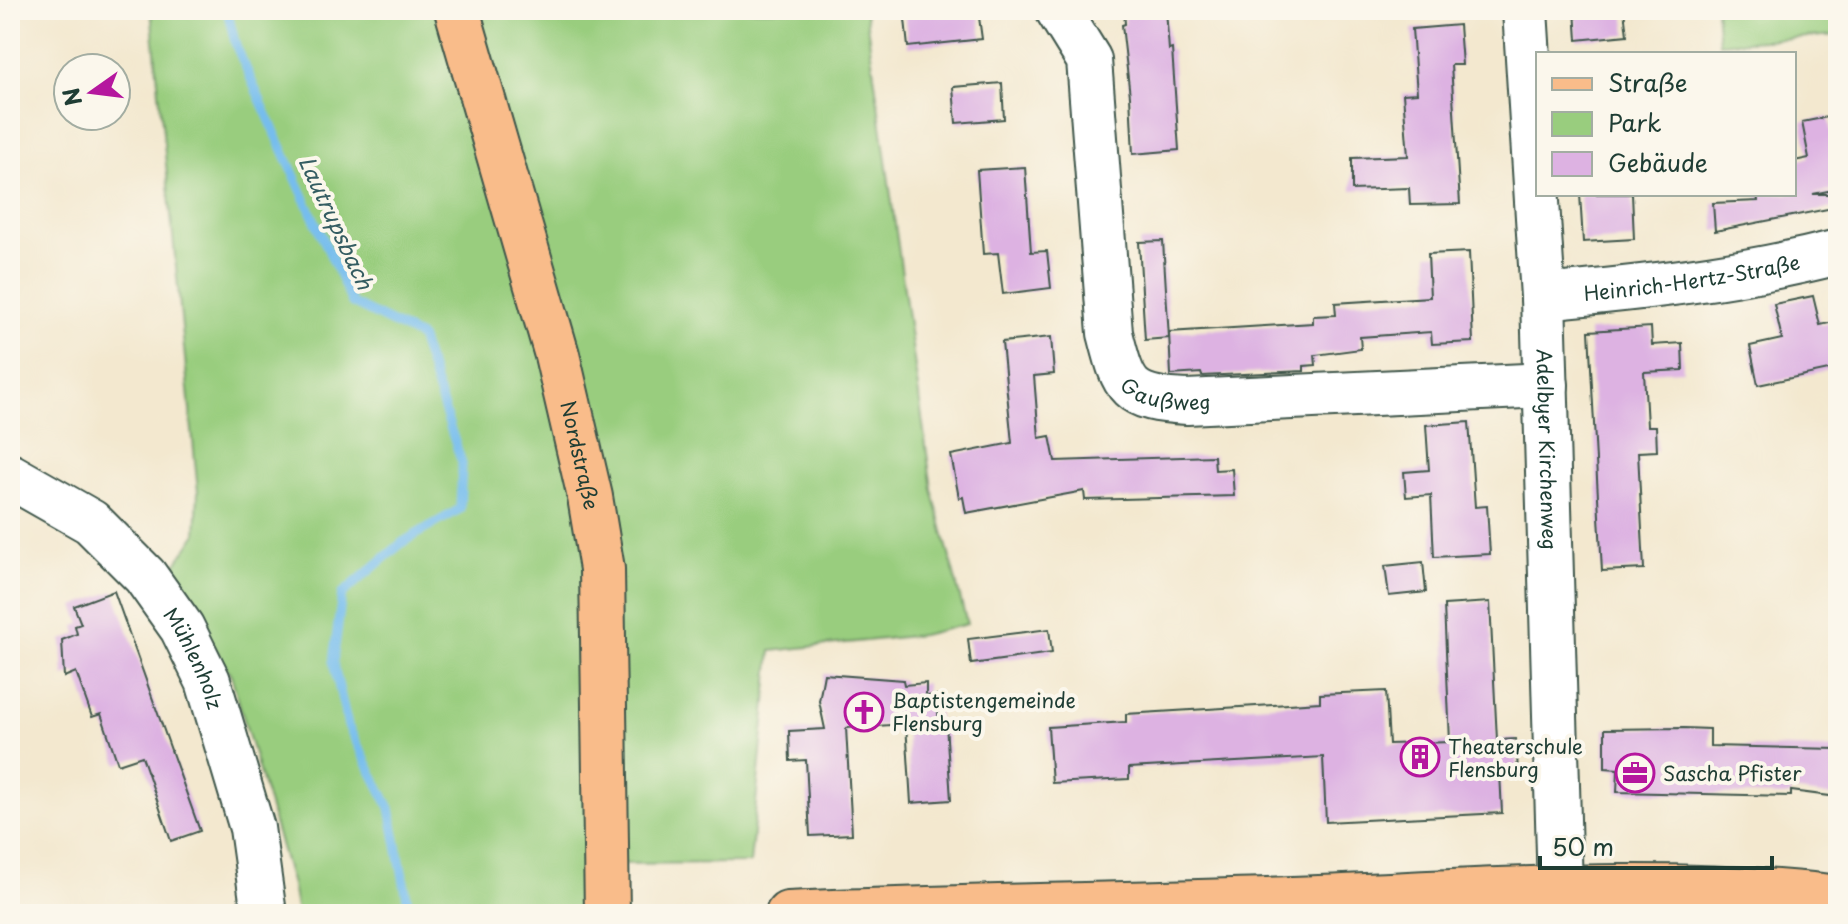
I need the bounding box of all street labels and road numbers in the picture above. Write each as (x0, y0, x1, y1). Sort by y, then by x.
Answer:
street label: Heinrich-Hertz-Straße (1582, 247, 1803, 308)
street label: Adelbyer Kirchenweg (1529, 348, 1565, 550)
street label: Gaußweg (1114, 370, 1211, 417)
street label: Nordstraße (553, 398, 607, 512)
street label: Mühlenholz (157, 601, 231, 713)

